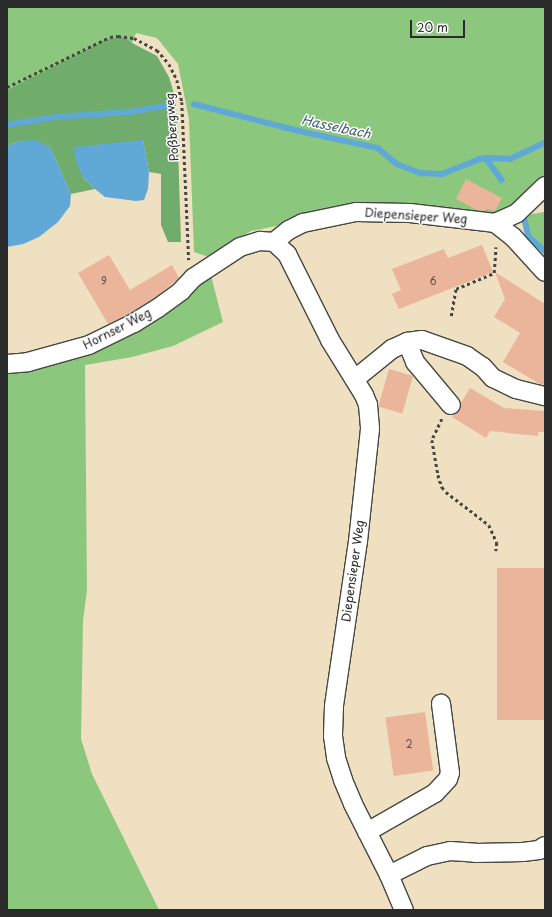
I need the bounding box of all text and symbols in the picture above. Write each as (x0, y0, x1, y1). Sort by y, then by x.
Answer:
scale bar (412, 12, 467, 38)
text: 20 m (417, 18, 448, 36)
street label: Poßbergweg (162, 92, 182, 162)
water label: Hasselbach (300, 112, 372, 142)
street label: Diepensieper Weg (364, 205, 468, 227)
house number: 9 (101, 275, 107, 287)
house number: 6 (429, 275, 437, 287)
street label: Hornser Weg (80, 305, 154, 353)
street label: Diepensieper Weg (339, 519, 367, 623)
house number: 2 (405, 738, 413, 750)

